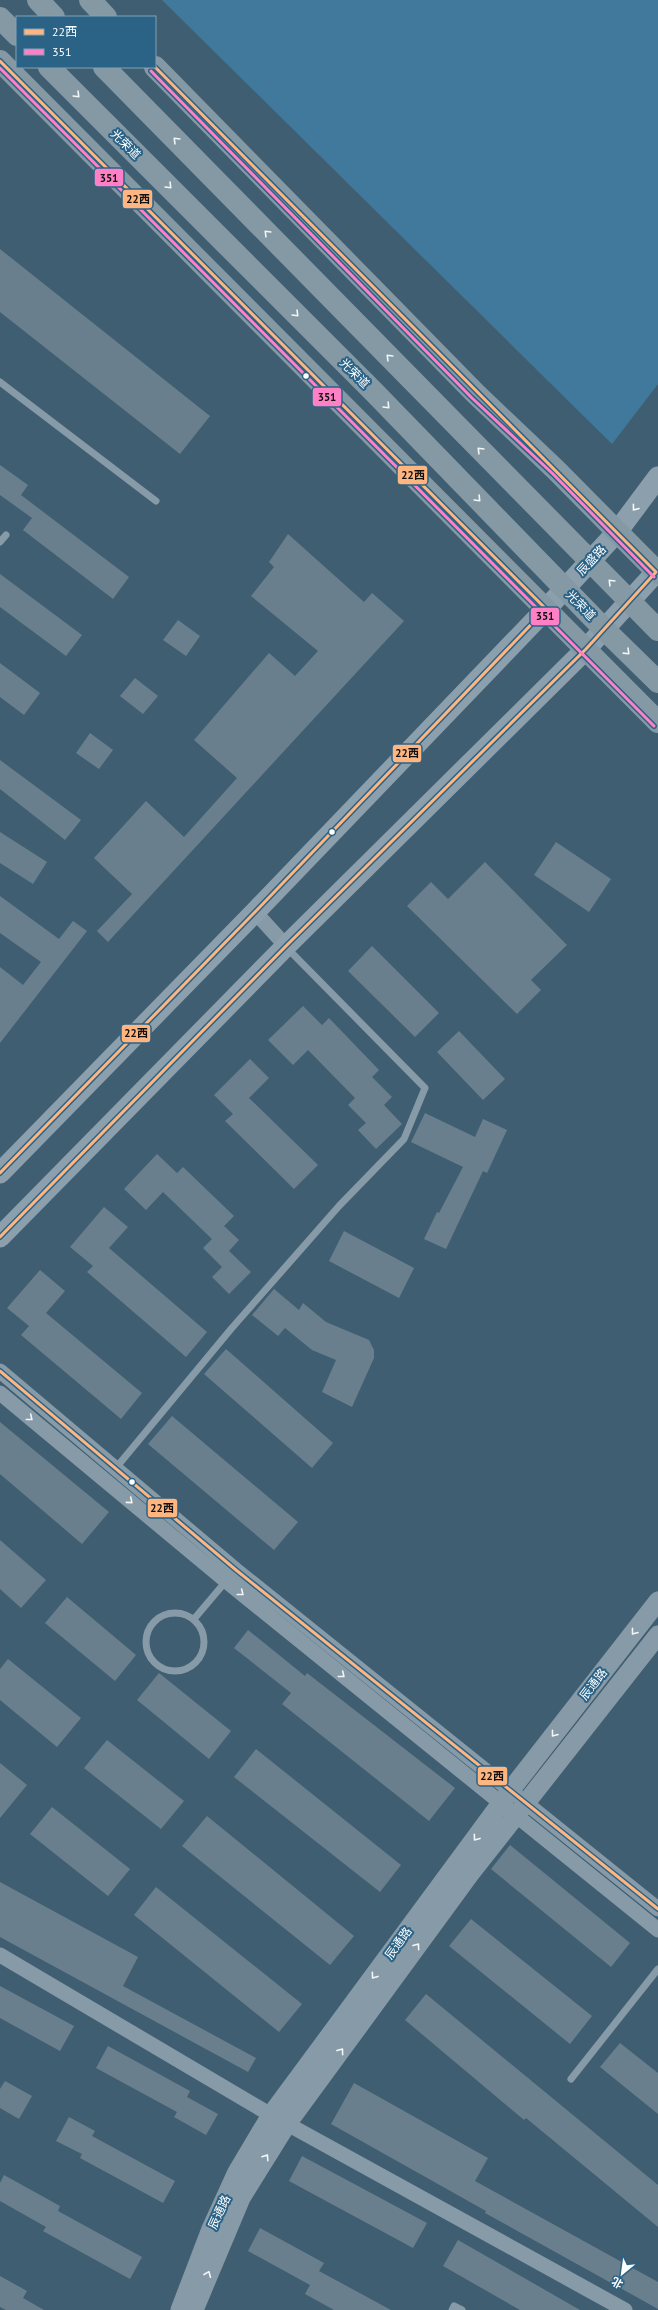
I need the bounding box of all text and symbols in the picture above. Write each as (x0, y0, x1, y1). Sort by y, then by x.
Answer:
legend (16, 16, 156, 68)
text: 22西 (52, 24, 77, 39)
text: 351 (52, 44, 72, 59)
one-way arrow (72, 90, 80, 98)
street label: 光荣道 (108, 126, 144, 162)
one-way arrow (173, 137, 180, 145)
line badge: 351 (94, 168, 124, 187)
text: 351 (100, 171, 118, 185)
one-way arrow (164, 181, 171, 189)
line badge: 22西 (122, 189, 153, 209)
text: 22西 (126, 192, 150, 206)
one-way arrow (264, 230, 272, 238)
one-way arrow (291, 309, 299, 317)
one-way arrow (386, 354, 394, 362)
street label: 光荣道 (337, 355, 373, 391)
unlabelled marker (301, 371, 311, 381)
line badge: 351 (312, 387, 342, 407)
text: 351 (318, 390, 336, 404)
one-way arrow (383, 401, 390, 409)
one-way arrow (478, 447, 485, 455)
line badge: 22西 (397, 465, 428, 485)
text: 22西 (401, 468, 425, 482)
one-way arrow (473, 494, 481, 502)
one-way arrow (632, 504, 640, 511)
street label: 辰盛路 (573, 542, 609, 578)
one-way arrow (608, 579, 616, 587)
street label: 光荣道 (563, 587, 599, 623)
line badge: 351 (530, 607, 560, 626)
text: 351 (536, 609, 554, 623)
one-way arrow (622, 647, 630, 655)
line badge: 22西 (392, 744, 422, 763)
text: 22西 (395, 746, 419, 760)
unlabelled marker (327, 827, 337, 837)
line badge: 22西 (121, 1024, 151, 1043)
text: 22西 (124, 1026, 148, 1040)
one-way arrow (26, 1413, 33, 1420)
unlabelled marker (127, 1477, 137, 1487)
one-way arrow (125, 1496, 133, 1503)
line badge: 22西 (147, 1498, 178, 1518)
text: 22西 (150, 1501, 174, 1515)
one-way arrow (236, 1588, 244, 1595)
one-way arrow (632, 1627, 639, 1634)
street label: 辰通路 (576, 1665, 610, 1703)
one-way arrow (337, 1670, 344, 1677)
one-way arrow (552, 1730, 559, 1737)
line badge: 22西 (477, 1766, 508, 1786)
text: 22西 (480, 1769, 504, 1783)
one-way arrow (473, 1833, 480, 1840)
street label: 辰通路 (381, 1924, 415, 1962)
one-way arrow (412, 1943, 420, 1950)
one-way arrow (372, 1972, 379, 1979)
one-way arrow (336, 2048, 344, 2055)
one-way arrow (261, 2154, 269, 2161)
street label: 辰通路 (205, 2193, 233, 2231)
north arrow (602, 2254, 642, 2294)
one-way arrow (204, 2270, 212, 2277)
text: 北 (609, 2274, 625, 2292)

